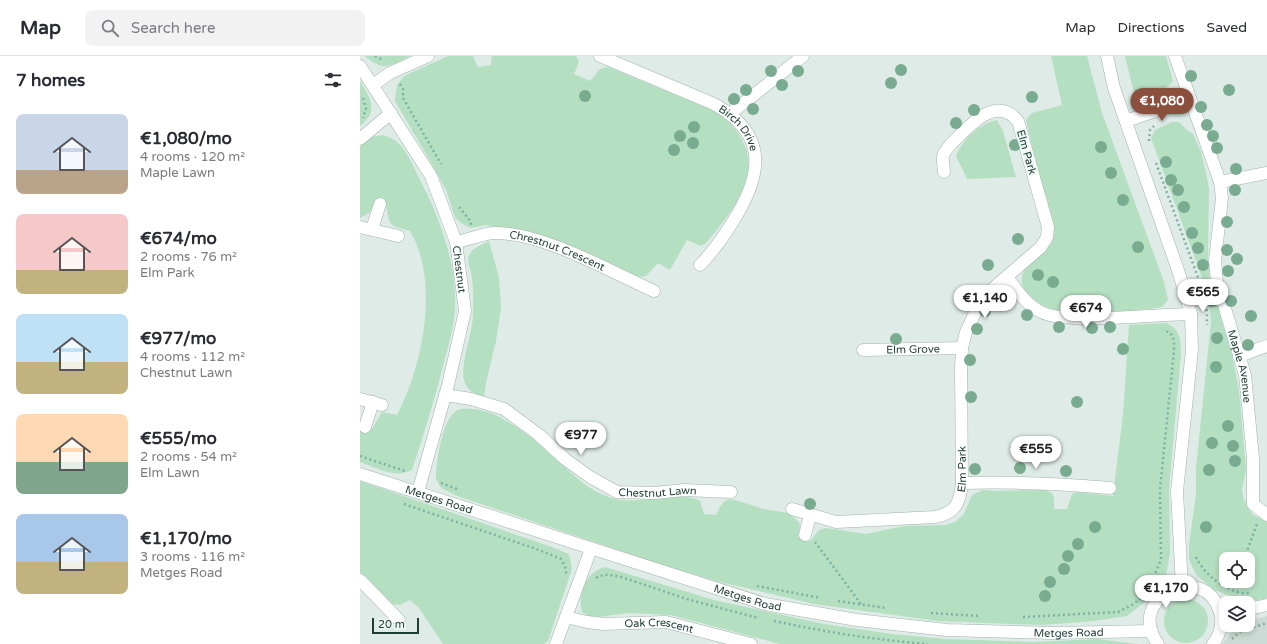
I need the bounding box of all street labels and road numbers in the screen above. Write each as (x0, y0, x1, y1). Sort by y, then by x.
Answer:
street label: Birch Drive (716, 102, 760, 152)
street label: Elm Park (1014, 128, 1039, 176)
street label: Chrestnut Crescent (508, 228, 607, 274)
street label: Chestnut (450, 245, 469, 294)
street label: Maple Avenue (1225, 328, 1254, 404)
street label: Elm Grove (886, 342, 940, 357)
street label: Elm Park (955, 446, 969, 493)
street label: Metges Road (404, 483, 474, 517)
street label: Chestnut Lawn (618, 484, 697, 500)
street label: Metges Road (712, 582, 782, 614)
street label: Oak Crescent (624, 616, 695, 636)
street label: Metges Road (1034, 626, 1104, 640)

